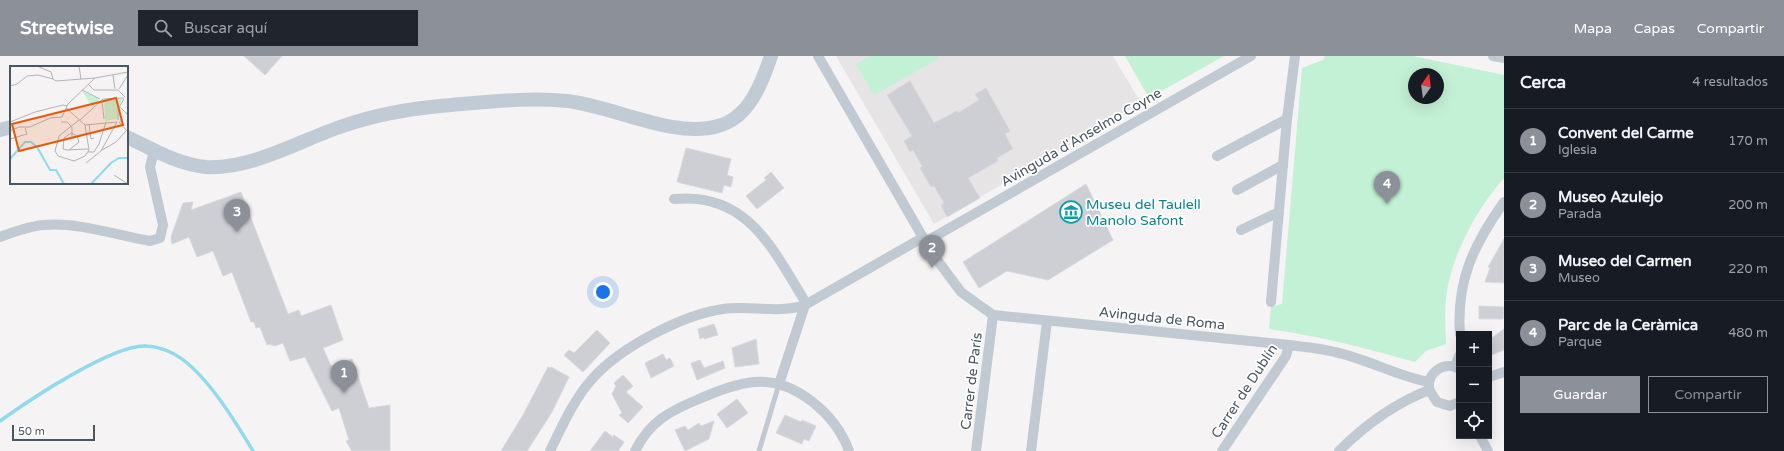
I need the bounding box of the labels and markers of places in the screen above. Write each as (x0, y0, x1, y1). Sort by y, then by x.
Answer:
pin: 4 (1374, 171, 1400, 204)
place label: Museu del Taulell Manolo Safont (1086, 196, 1201, 229)
pin: 3 (224, 199, 250, 232)
museum icon: Museu del Taulell Manolo Safont (1058, 199, 1084, 225)
pin: 2 (919, 235, 945, 268)
pin: 1 (331, 360, 357, 393)

